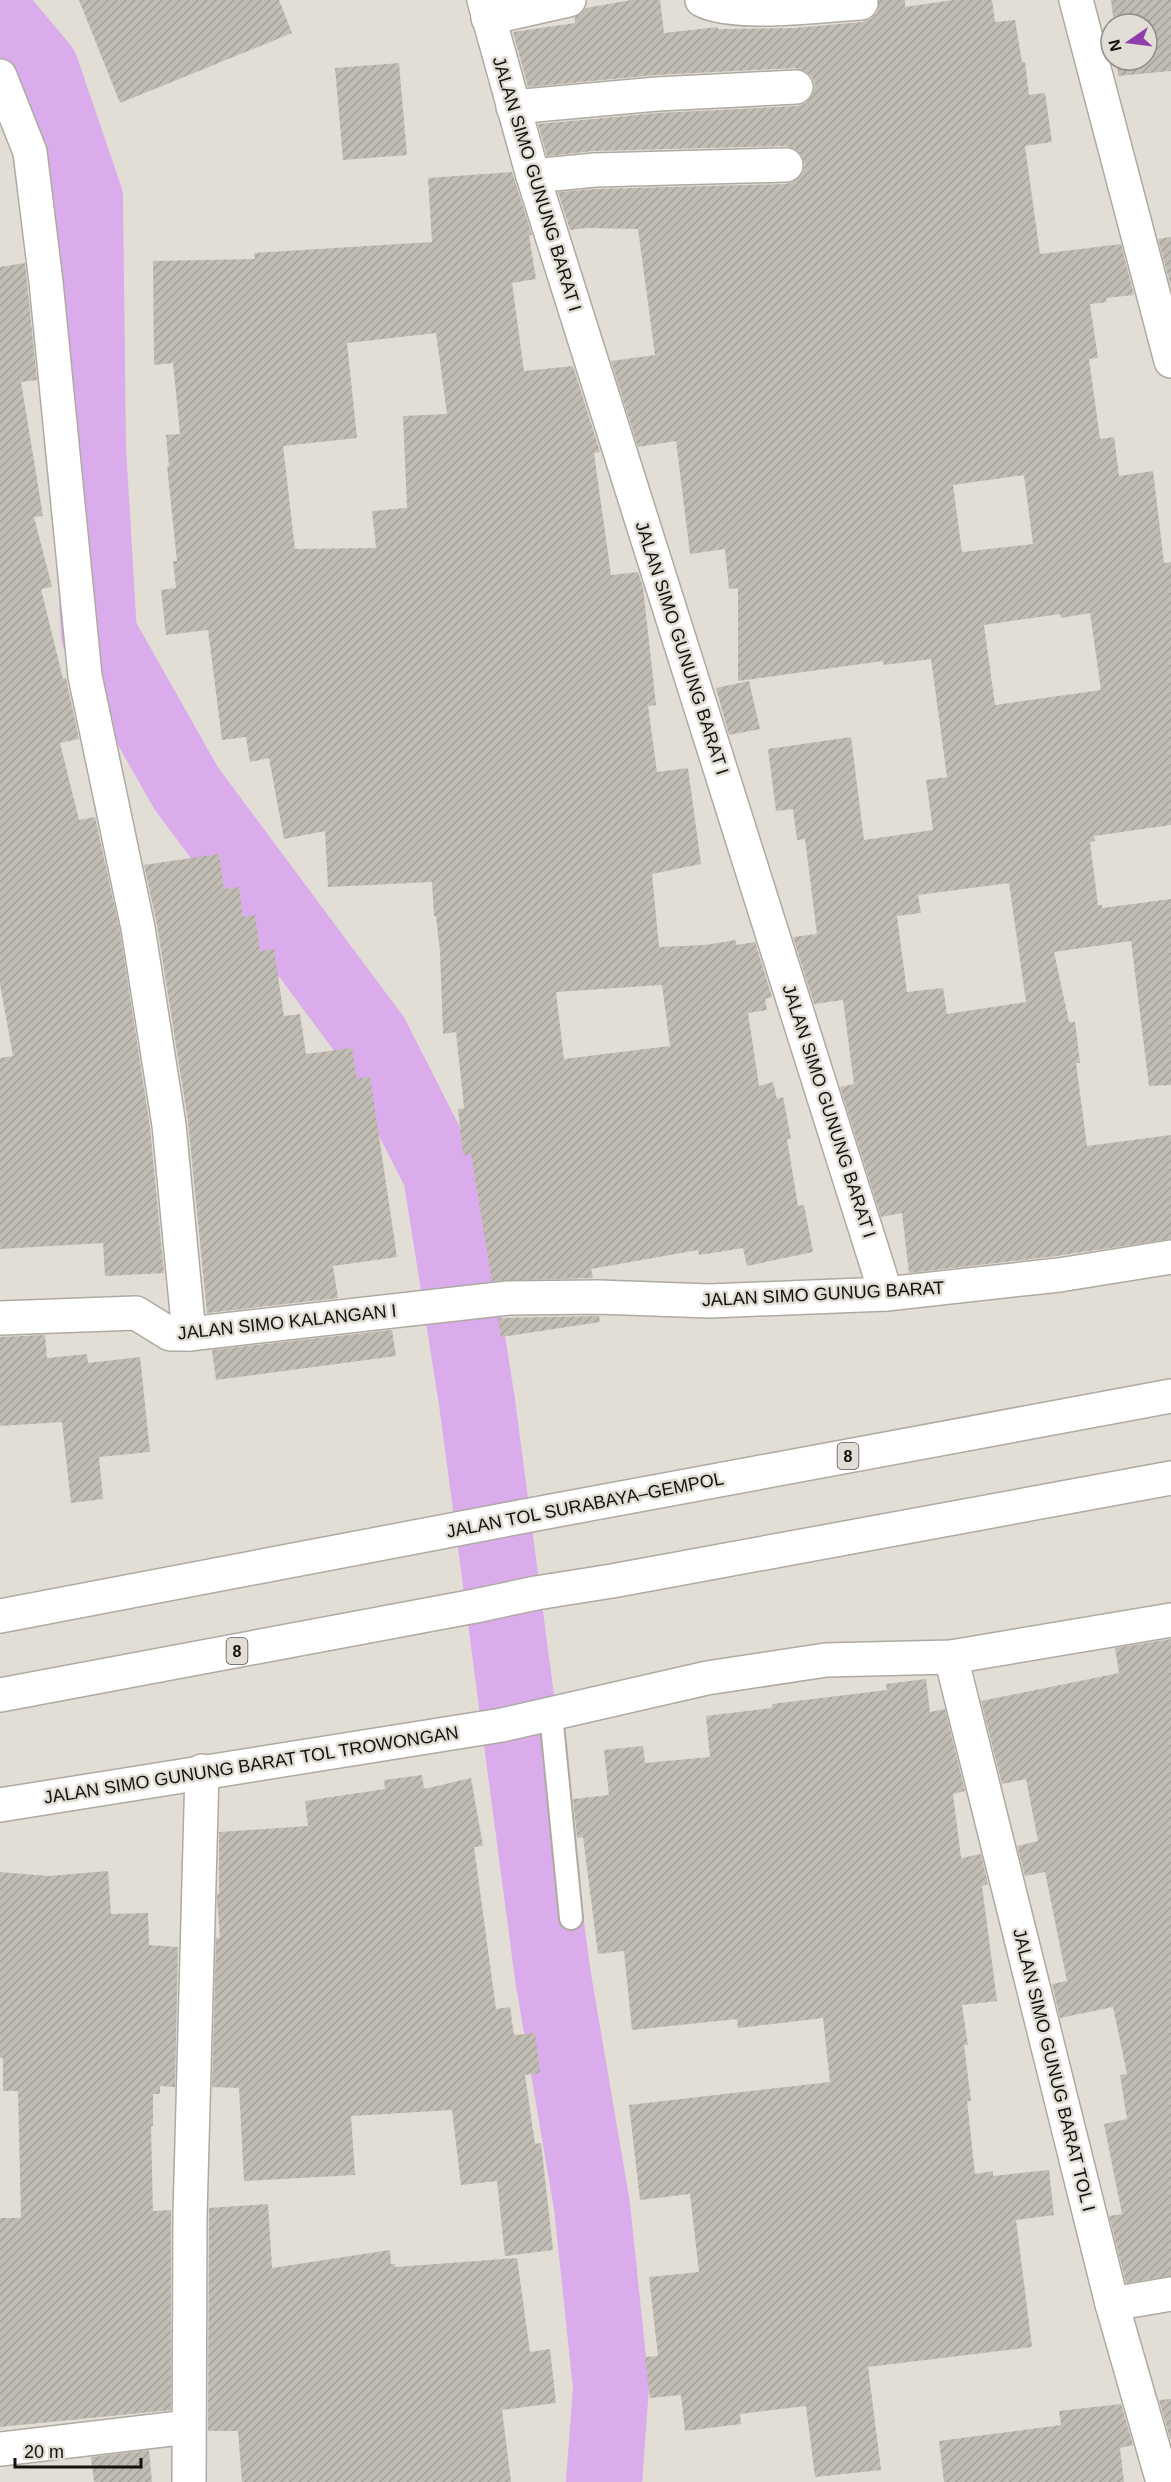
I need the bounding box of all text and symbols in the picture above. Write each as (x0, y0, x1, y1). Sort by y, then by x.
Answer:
north arrow (1099, 12, 1159, 72)
text: N (1105, 38, 1125, 53)
street label: JALAN SIMO GUNUNG BARAT I (489, 54, 585, 314)
street label: JALAN SIMO GUNUNG BARAT I (631, 519, 733, 777)
street label: JALAN SIMO GUNUNG BARAT I (778, 982, 880, 1240)
street label: JALAN SIMO GUNUG BARAT (701, 1278, 945, 1310)
street label: JALAN SIMO KALANGAN I (177, 1301, 397, 1343)
road number: 8 (838, 1443, 858, 1469)
street label: JALAN TOL SURABAYA–GEMPOL (445, 1468, 725, 1542)
road number: 8 (226, 1638, 248, 1664)
street label: JALAN SIMO GUNUNG BARAT TOL TROWONGAN (42, 1722, 460, 1808)
street label: JALAN SIMO GUNUG BARAT TOL I (1009, 1926, 1099, 2214)
scale bar (15, 2431, 141, 2469)
text: 20 m (24, 2442, 64, 2462)

